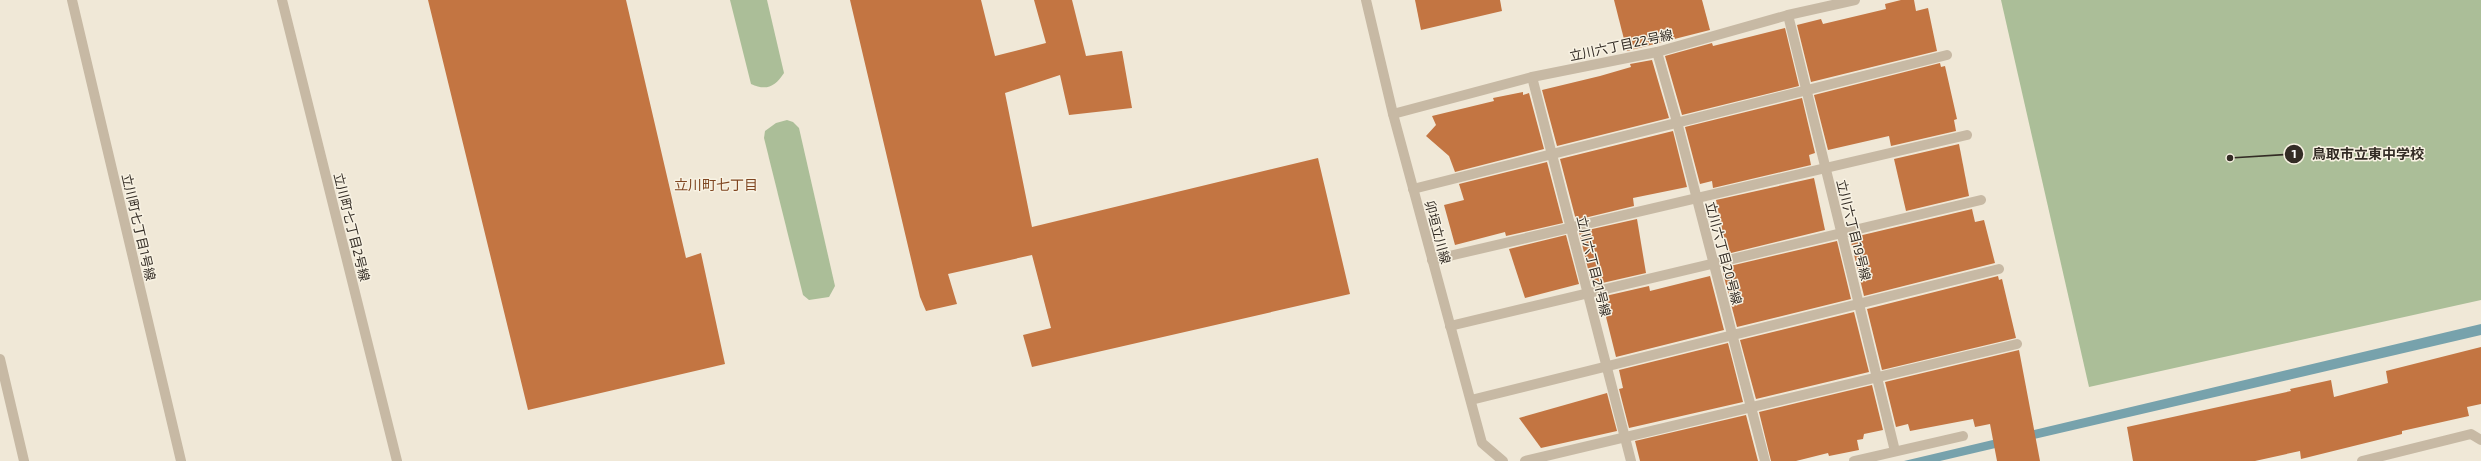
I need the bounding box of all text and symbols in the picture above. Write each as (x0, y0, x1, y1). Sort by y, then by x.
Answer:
street label: 立川六丁目22号線 (1568, 26, 1674, 64)
callout: 鳥取市立東中学校 (2284, 141, 2432, 167)
text: 鳥取市立東中学校 (2312, 145, 2424, 162)
text: 1 (2291, 146, 2297, 160)
street label: 立川町七丁目2号線 (331, 171, 373, 283)
street label: 立川町七丁目1号線 (119, 172, 159, 282)
district label: 立川町七丁目 (674, 176, 758, 193)
street label: 立川六丁目19号線 (1834, 178, 1874, 282)
street label: 卯垣立川線 (1422, 199, 1454, 265)
street label: 立川六丁目20号線 (1703, 200, 1745, 306)
street label: 立川六丁目21号線 (1574, 214, 1614, 318)

